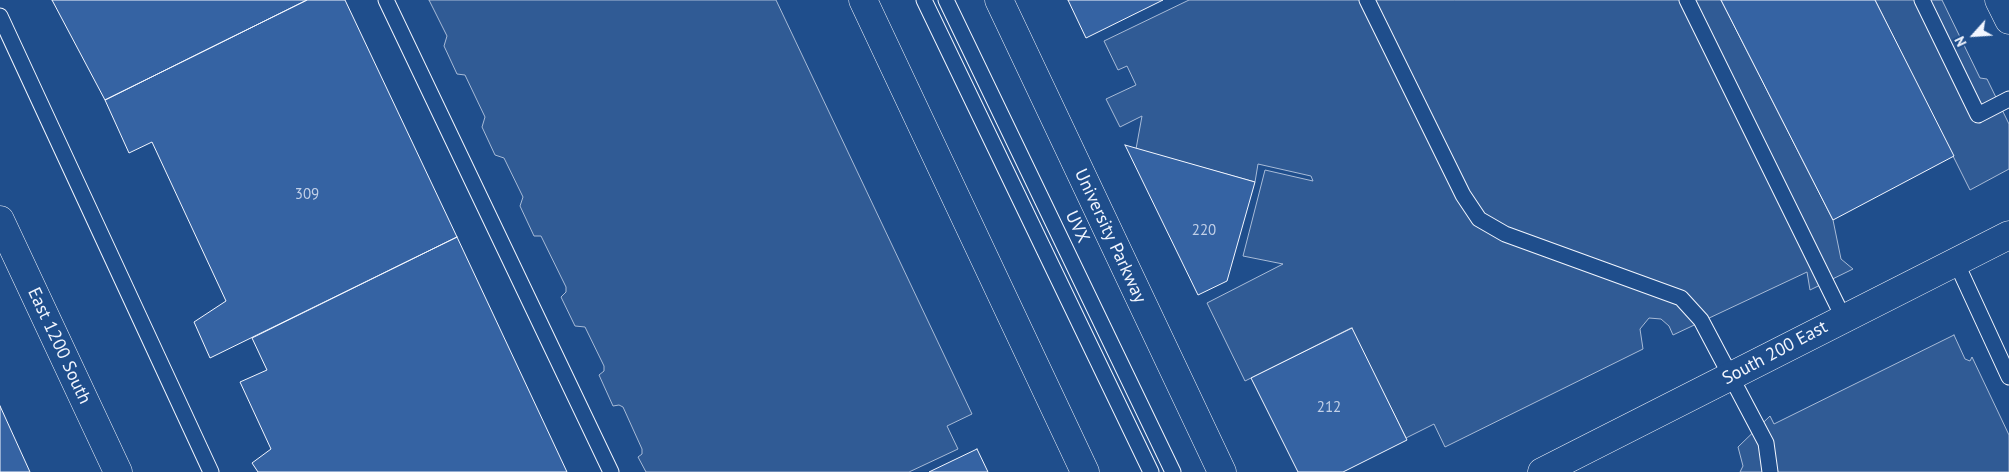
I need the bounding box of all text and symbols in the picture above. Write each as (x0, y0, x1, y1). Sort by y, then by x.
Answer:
north arrow (1949, 10, 1999, 60)
text: N (1950, 34, 1971, 50)
street label: University Parkway (1069, 166, 1151, 306)
house number: 309 (295, 186, 319, 204)
street label: UVX (1060, 207, 1094, 247)
house number: 220 (1192, 222, 1216, 240)
street label: East 1200 South (23, 284, 95, 408)
street label: South 200 East (1719, 316, 1831, 390)
house number: 212 (1317, 399, 1341, 417)

